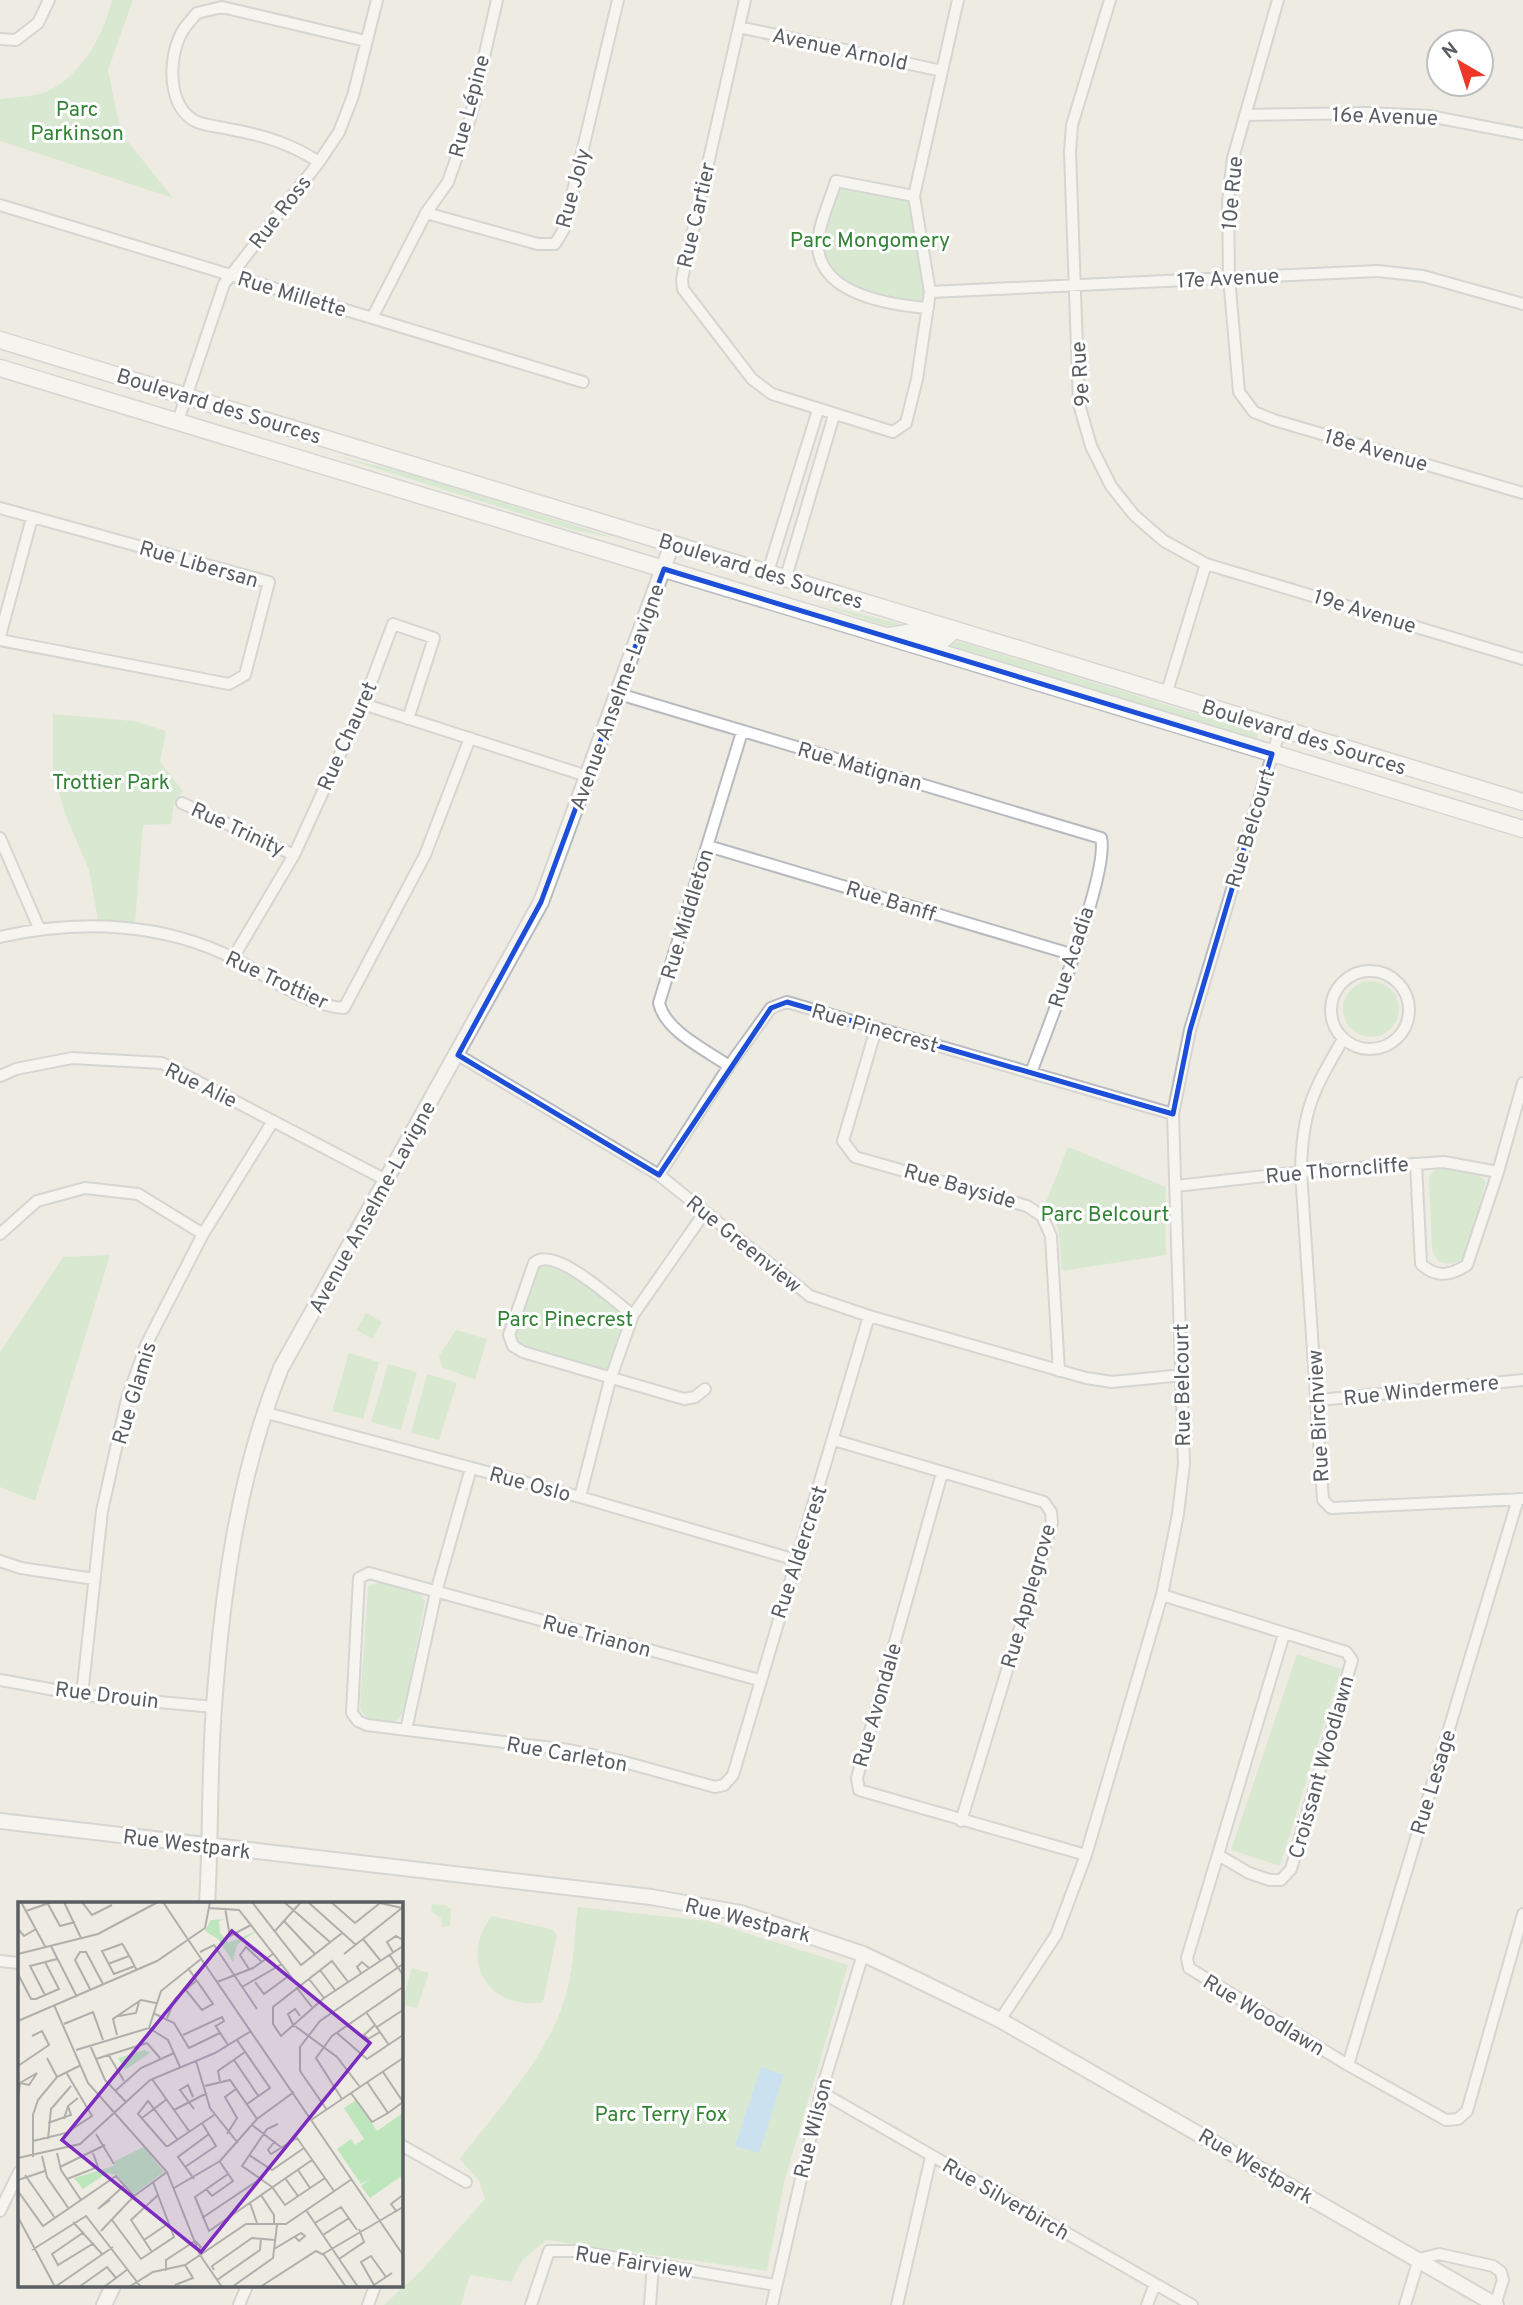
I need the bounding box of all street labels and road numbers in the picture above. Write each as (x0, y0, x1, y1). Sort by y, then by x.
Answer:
street label: Avenue Arnold (769, 23, 910, 78)
street label: Rue Lépine (444, 52, 497, 161)
street label: 16e Avenue (1332, 102, 1438, 133)
street label: Rue Joly (551, 146, 598, 231)
street label: 10e Rue (1217, 155, 1250, 231)
street label: Rue Cartier (672, 160, 723, 271)
street label: Rue Ross (244, 171, 318, 255)
street label: 17e Avenue (1176, 263, 1280, 296)
street label: Rue Millette (234, 266, 349, 325)
street label: 9e Rue (1066, 340, 1097, 407)
street label: Boulevard des Sources (113, 363, 324, 451)
street label: 18e Avenue (1321, 424, 1430, 479)
street label: Boulevard des Sources (655, 528, 866, 616)
street label: Rue Libersan (136, 536, 261, 595)
street label: Avenue Anselme-Lavigne (565, 581, 672, 814)
street label: 19e Avenue (1310, 584, 1419, 641)
street label: Rue Chauret (312, 678, 384, 795)
street label: Boulevard des Sources (1198, 694, 1409, 782)
street label: Rue Matignan (794, 737, 925, 798)
street label: Rue Belcourt (1221, 766, 1282, 891)
street label: Rue Trinity (186, 797, 289, 864)
street label: Rue Middleton (656, 846, 721, 983)
street label: Rue Banff (842, 876, 939, 929)
street label: Rue Acadia (1043, 904, 1101, 1011)
street label: Rue Trottier (221, 946, 332, 1017)
street label: Rue Pinecrest (808, 998, 941, 1060)
street label: Rue Alie (160, 1057, 241, 1115)
street label: Avenue Anselme-Lavigne (304, 1097, 443, 1319)
street label: Rue Thorncliffe (1264, 1152, 1410, 1191)
street label: Rue Bayside (900, 1159, 1019, 1216)
street label: Rue Greenview (680, 1190, 806, 1300)
street label: Rue Belcourt (1169, 1323, 1198, 1447)
street label: Rue Glamis (107, 1339, 164, 1448)
street label: Rue Birchview (1303, 1349, 1336, 1483)
street label: Rue Windermere (1342, 1370, 1500, 1413)
street label: Rue Oslo (486, 1462, 573, 1509)
street label: Rue Aldercrest (766, 1483, 835, 1622)
street label: Rue Applegrove (996, 1521, 1063, 1672)
street label: Rue Trianon (539, 1610, 654, 1665)
street label: Rue Avondale (848, 1640, 909, 1771)
street label: Croissant Woodlawn (1283, 1673, 1362, 1862)
street label: Rue Drouin (53, 1677, 160, 1716)
street label: Rue Lesage (1406, 1727, 1463, 1838)
street label: Rue Carleton (504, 1732, 629, 1779)
street label: Rue Westpark (121, 1824, 252, 1867)
street label: Rue Westpark (682, 1893, 813, 1950)
street label: Rue Woodlawn (1197, 1969, 1329, 2063)
street label: Rue Wilson (789, 2075, 840, 2181)
street label: Rue Westpark (1193, 2123, 1318, 2211)
street label: Rue Silverbirch (937, 2153, 1074, 2248)
street label: Rue Fairview (573, 2241, 694, 2286)

